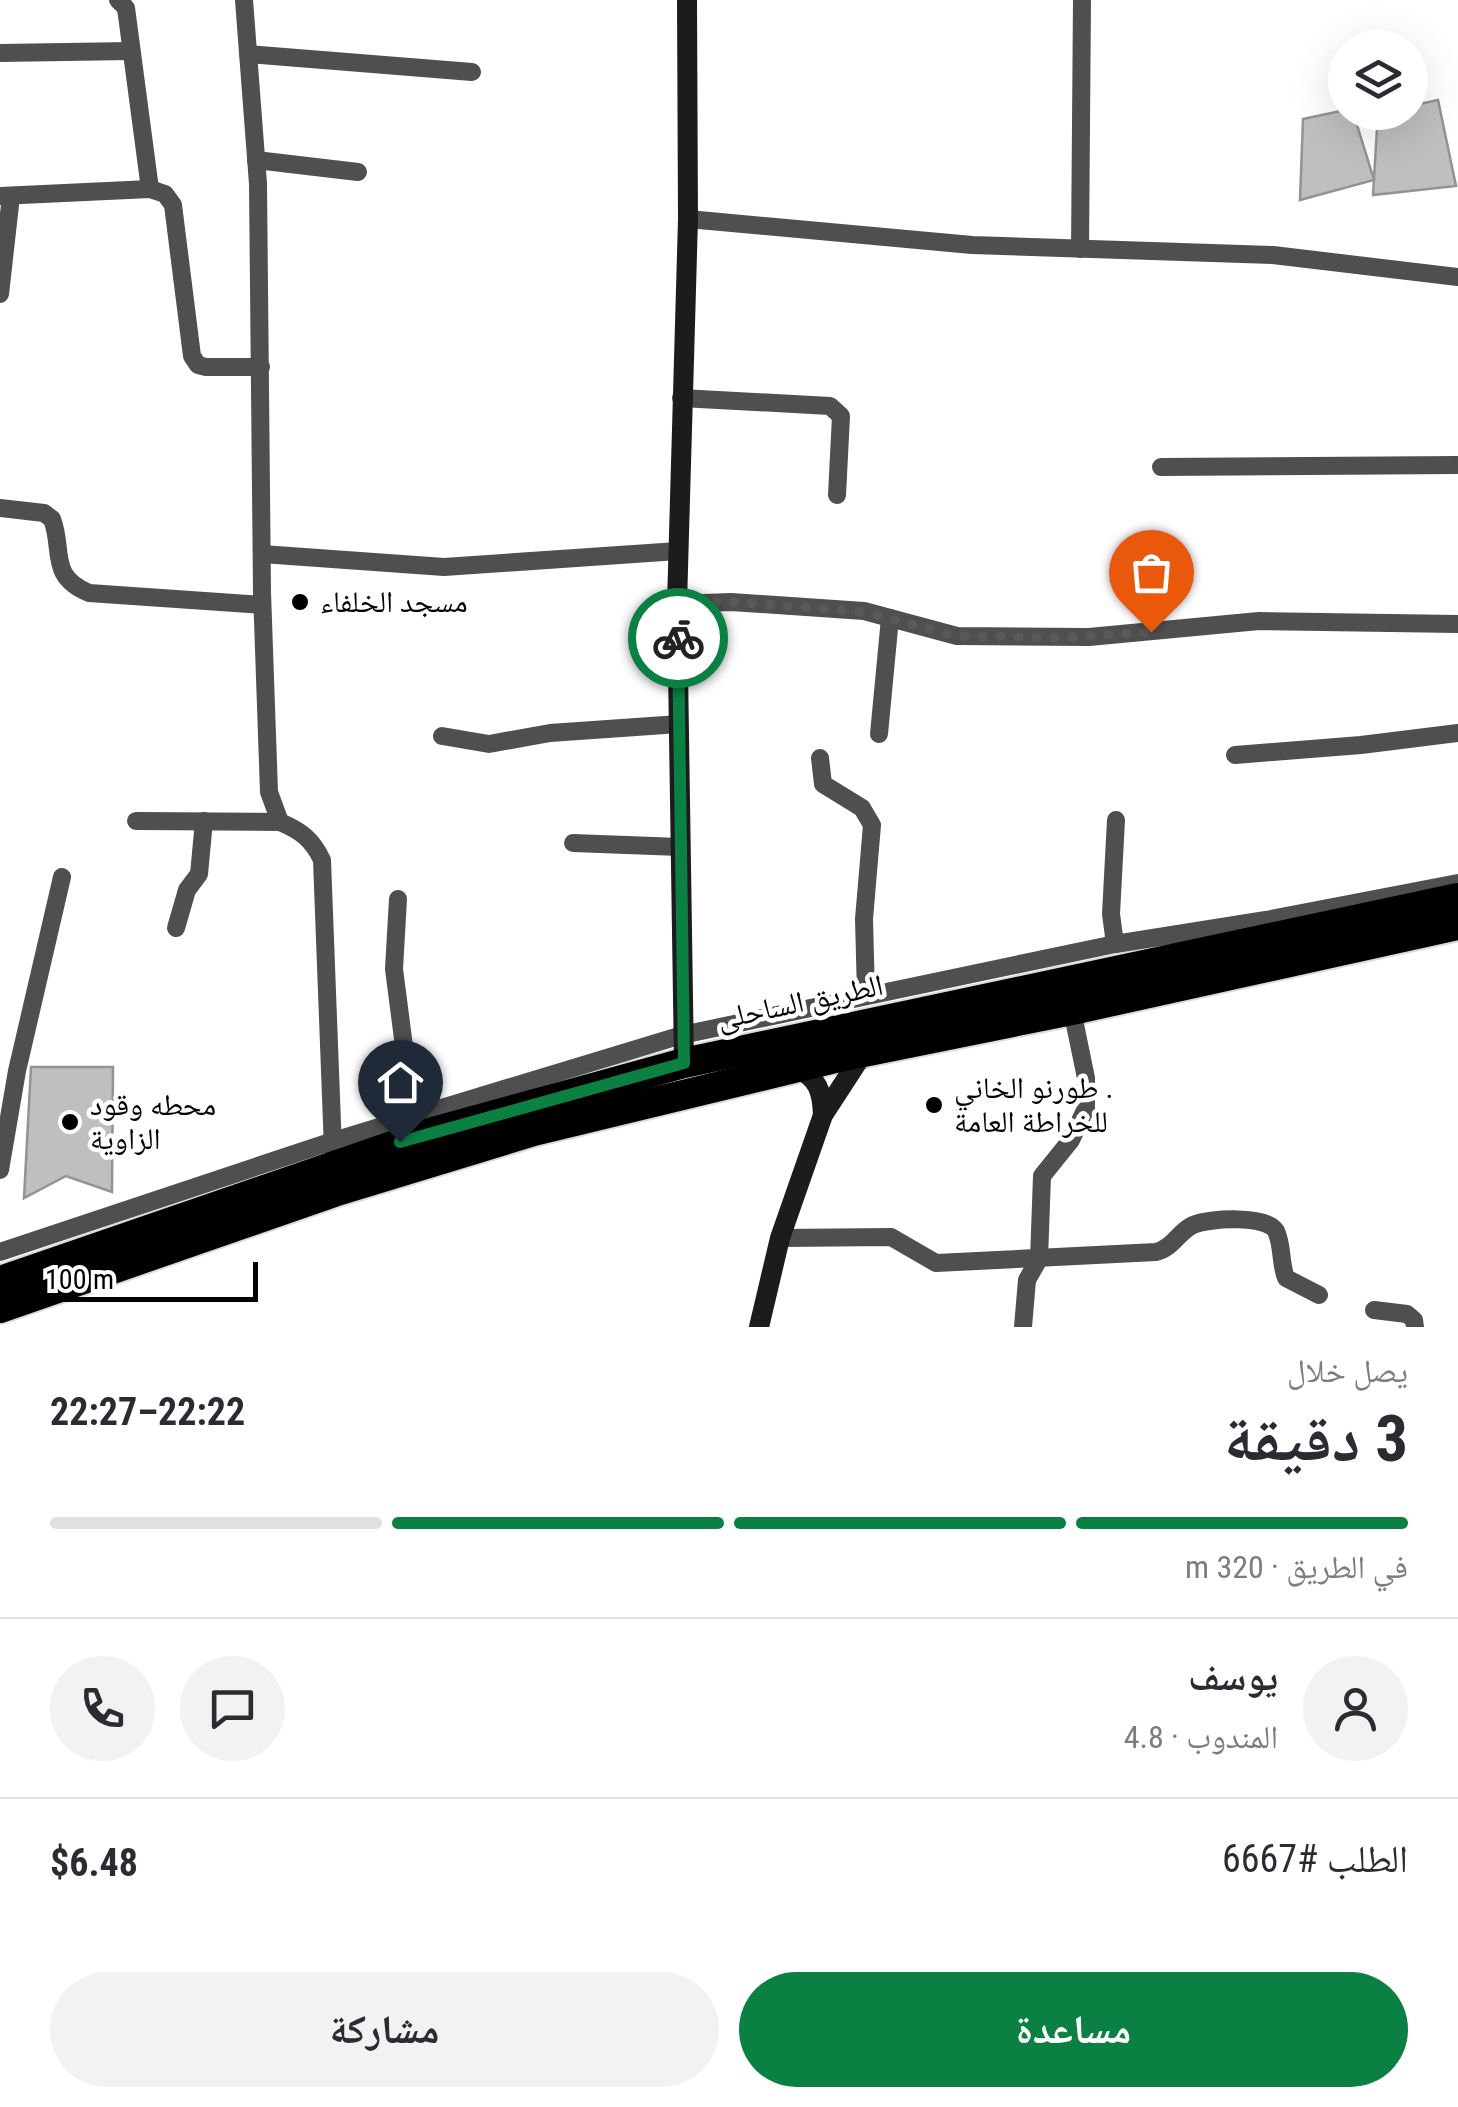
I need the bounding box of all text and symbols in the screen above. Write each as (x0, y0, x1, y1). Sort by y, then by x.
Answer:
map controls (1328, 30, 1428, 130)
button: layers (1328, 30, 1428, 130)
pin (1109, 530, 1194, 633)
icon: bag (1124, 545, 1179, 600)
place label: مسجد الخلفاء (320, 584, 468, 619)
courier (628, 588, 728, 688)
marker: مسجد الخلفاء (289, 591, 311, 613)
icon: bike (651, 611, 706, 666)
street label: الطريق الساحلى (714, 967, 886, 1037)
pin (358, 1040, 443, 1143)
icon: home (373, 1055, 428, 1110)
place label: طورنو الخاني . للخراطة العامة (954, 1070, 1113, 1139)
place label: محطه وقود الزاوية (90, 1087, 216, 1156)
marker: طورنو الخاني . للخراطة العامة (923, 1094, 945, 1116)
marker: محطه وقود الزاوية (59, 1111, 81, 1133)
scale bar (30, 1257, 258, 1302)
text: 100 m (45, 1263, 114, 1296)
text: يصل خلال (1287, 1352, 1408, 1390)
text: 22:22–22:27 (50, 1390, 245, 1434)
text: 3 دقيقة (1224, 1401, 1408, 1477)
text: في الطريق · 320 m (1185, 1548, 1408, 1586)
text: يوسف (1188, 1655, 1278, 1699)
button: phone (50, 1656, 155, 1761)
button: chat (180, 1656, 285, 1761)
button: person (1303, 1656, 1408, 1761)
text: المندوب · 4.8 (1124, 1718, 1278, 1756)
text: الطلب #6667 (1222, 1837, 1408, 1881)
text: $6.48 (50, 1841, 138, 1885)
button: مشاركة (50, 1972, 719, 2087)
button: مساعدة (739, 1972, 1408, 2087)

